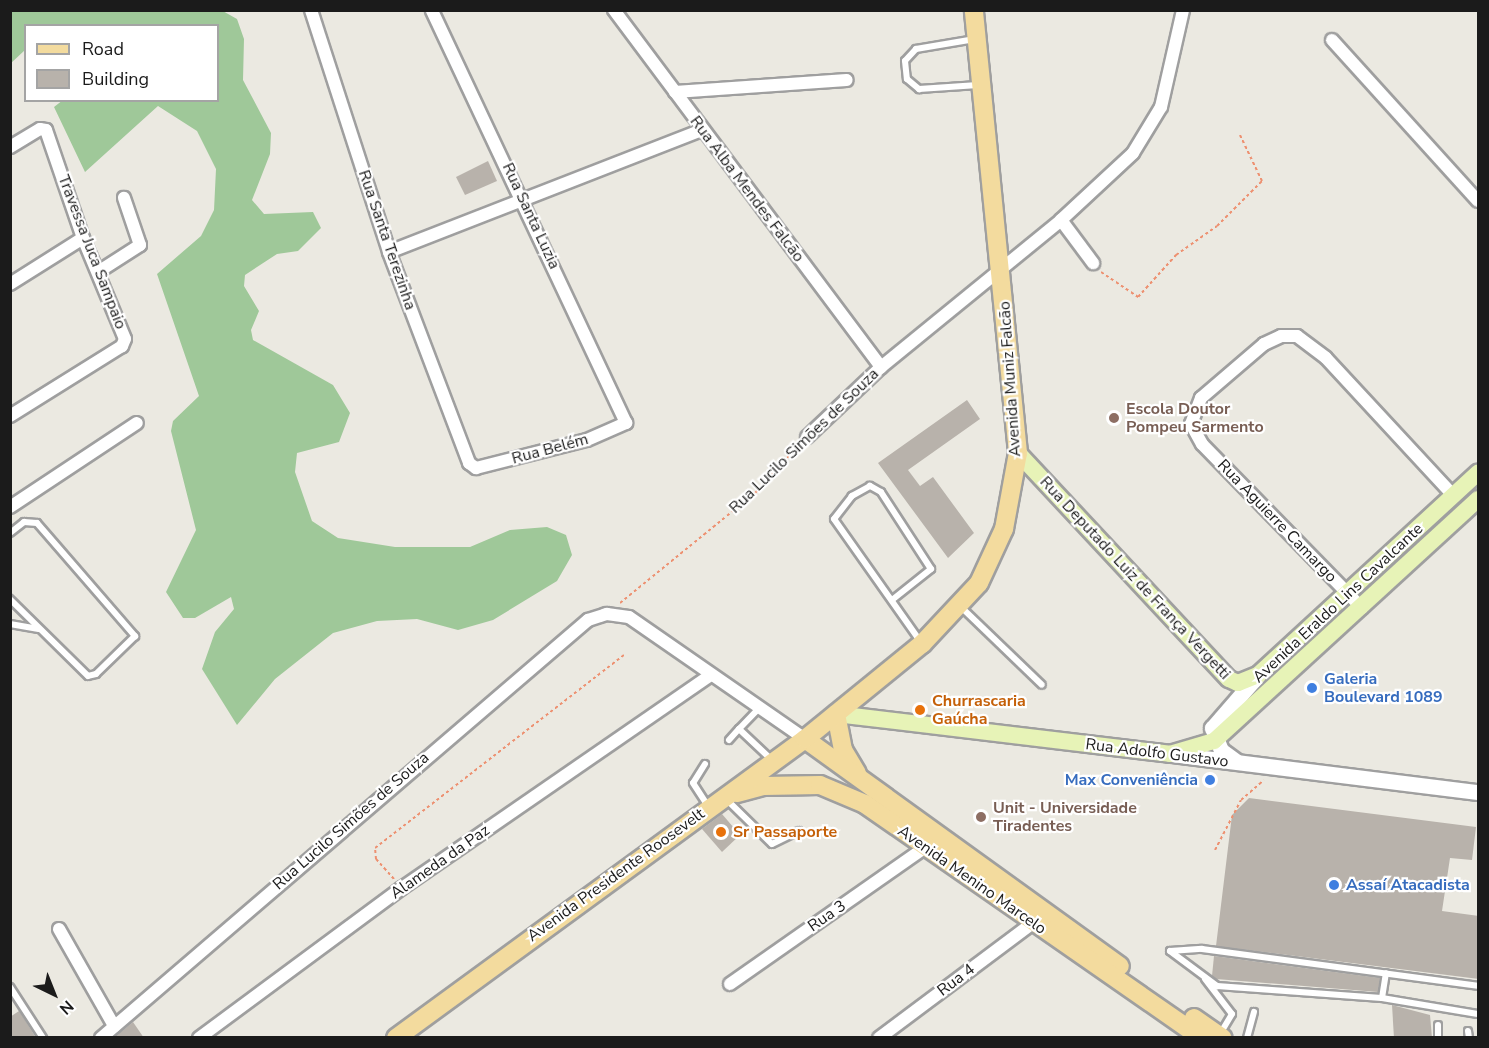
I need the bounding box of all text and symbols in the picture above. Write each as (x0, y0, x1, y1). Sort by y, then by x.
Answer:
legend (24, 24, 219, 102)
text: Road (82, 37, 124, 61)
text: Building (82, 67, 149, 91)
street label: Rua Alba Mendes Falcão (686, 112, 808, 266)
street label: Rua Santa Luzia (498, 160, 564, 272)
street label: Rua Santa Terezinha (354, 168, 420, 312)
street label: Travessa Juca Sampaio (54, 172, 130, 332)
street label: Avenida Muniz Falcão (995, 301, 1025, 457)
street label: Rua Lucilo Simões de Souza (725, 364, 883, 518)
place label: Escola Doutor Pompeu Sarmento (1126, 399, 1264, 437)
marker: Escola Doutor Pompeu Sarmento (1107, 411, 1121, 425)
street label: Rua Belém (510, 430, 590, 468)
street label: Rua Aguierre Camargo (1213, 456, 1341, 586)
street label: Rua Deputado Luiz de França Vergetti (1036, 472, 1234, 684)
street label: Avenida Eraldo Lins Cavalcante (1249, 519, 1427, 687)
place label: Galeria Boulevard 1089 (1324, 669, 1443, 707)
marker: Galeria Boulevard 1089 (1305, 681, 1319, 695)
place label: Churrascaria Gaúcha (932, 691, 1026, 729)
marker: Churrascaria Gaúcha (913, 703, 927, 717)
street label: Rua Adolfo Gustavo (1084, 735, 1230, 771)
street label: Rua Lucilo Simões de Souza (269, 748, 433, 894)
place label: Max Conveniência (1065, 770, 1198, 790)
marker: Max Conveniência (1203, 773, 1217, 787)
place label: Unit - Universidade Tiradentes (993, 798, 1137, 836)
street label: Avenida Presidente Roosevelt (524, 804, 708, 946)
marker: Unit - Universidade Tiradentes (974, 810, 988, 824)
street label: Alameda da Paz (387, 821, 493, 903)
street label: Avenida Menino Marcelo (894, 821, 1050, 939)
place label: Sr Passaporte (733, 822, 837, 842)
marker: Sr Passaporte (714, 825, 728, 839)
place label: Assaí Atacadista (1346, 875, 1470, 895)
marker: Assaí Atacadista (1327, 878, 1341, 892)
street label: Rua 3 (804, 896, 850, 936)
street label: Rua 4 (934, 960, 978, 1000)
north arrow (24, 964, 84, 1024)
text: N (54, 995, 78, 1019)

